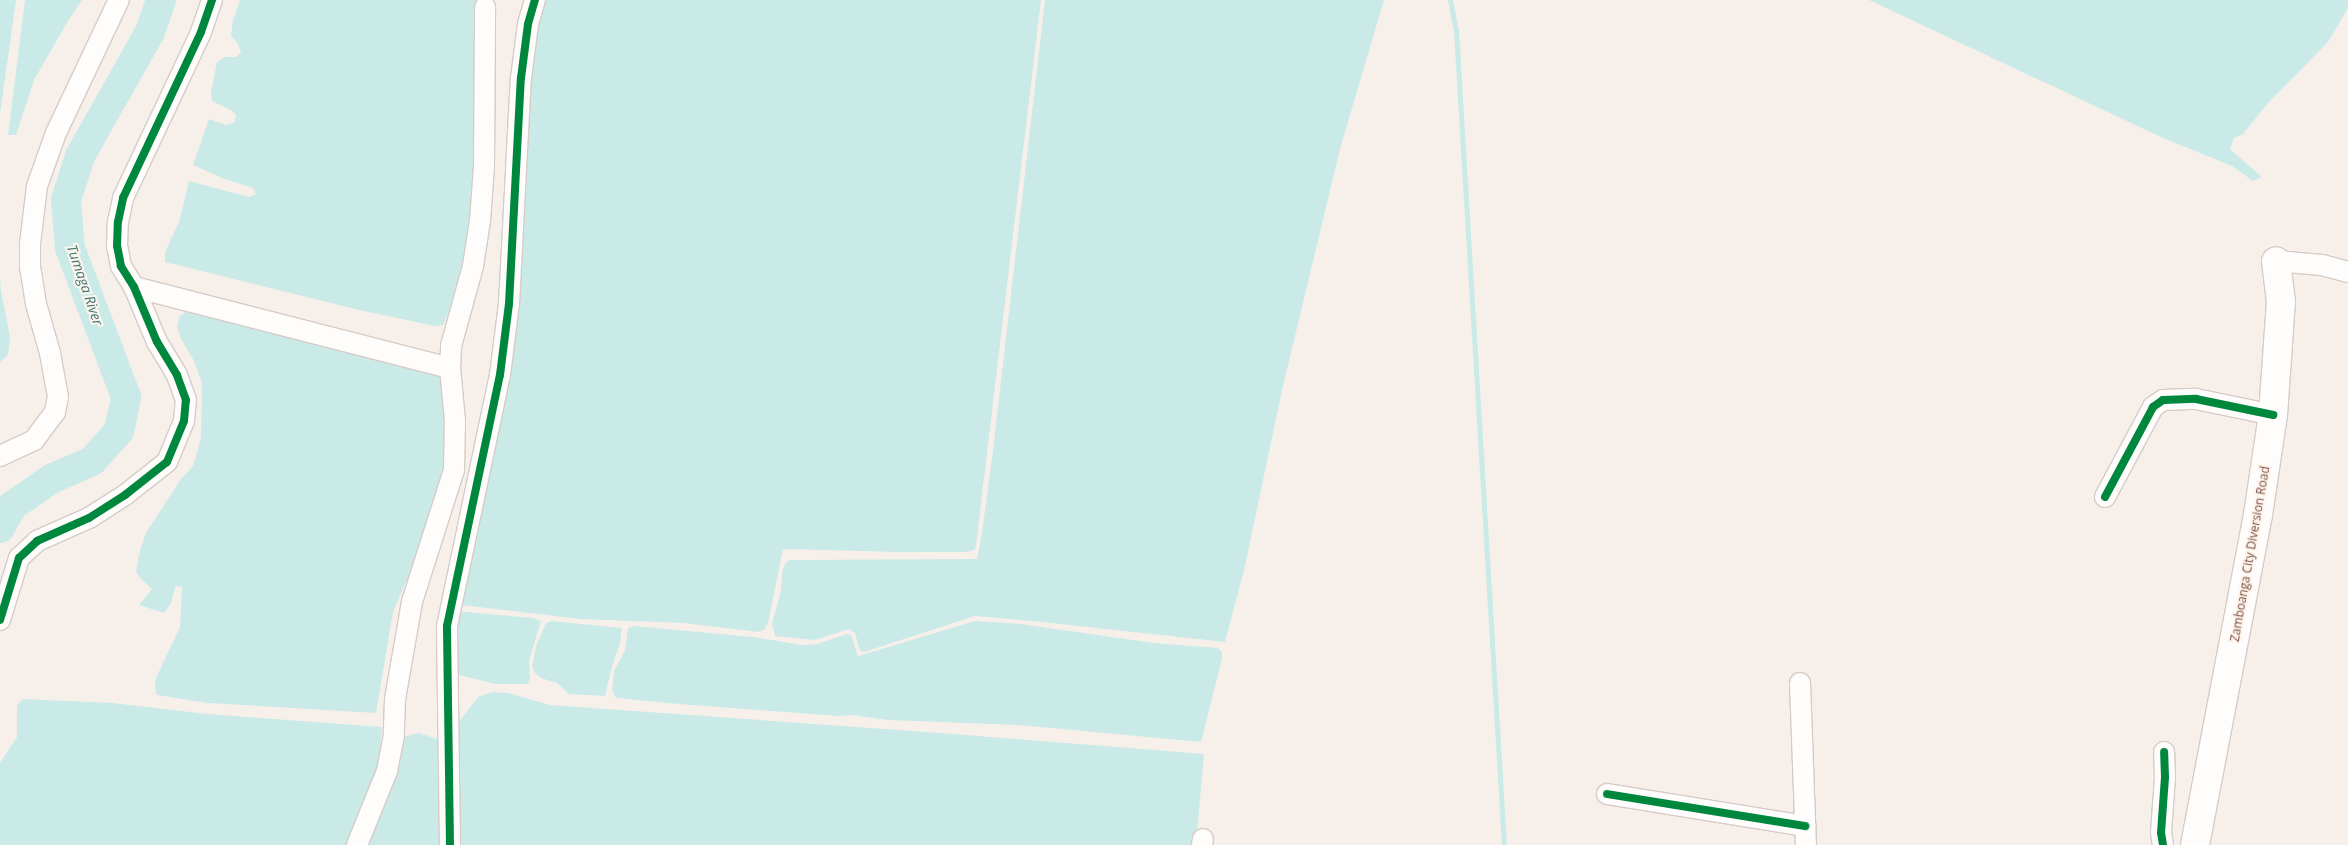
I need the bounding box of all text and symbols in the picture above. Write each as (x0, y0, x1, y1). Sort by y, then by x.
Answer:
water label: Tumaga River (63, 242, 107, 328)
street label: Zamboanga City Diversion Road (2227, 465, 2273, 643)

